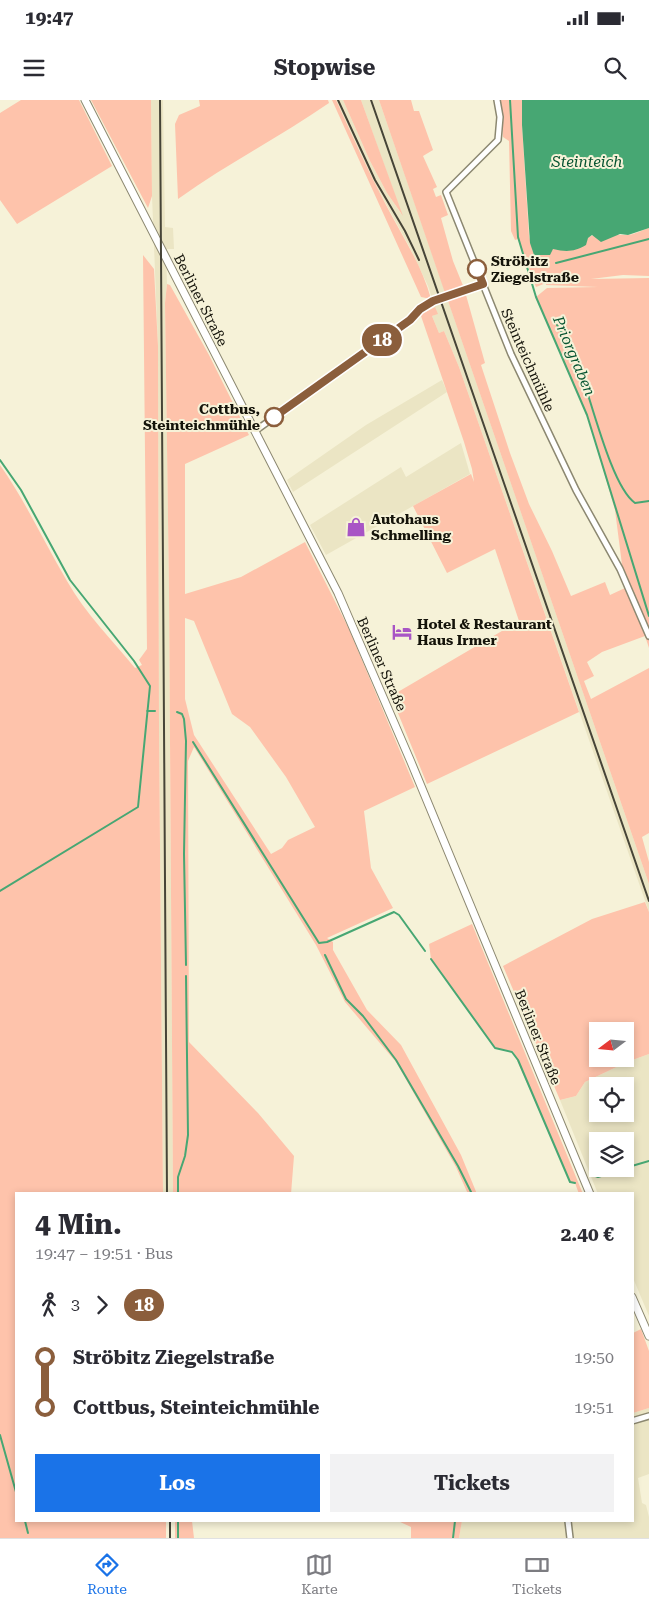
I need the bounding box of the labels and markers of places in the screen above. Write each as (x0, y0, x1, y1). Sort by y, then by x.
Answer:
place label: Ströbitz Ziegelstraße (491, 253, 579, 285)
marker: Ströbitz Ziegelstraße (467, 259, 487, 279)
place label: Cottbus, Steinteichmühle (143, 401, 260, 433)
marker: Cottbus, Steinteichmühle (264, 407, 284, 427)
place label: Autohaus Schmelling (371, 511, 451, 543)
shop icon: Autohaus Schmelling (345, 516, 367, 538)
place label: Hotel & Restaurant Haus Irmer (417, 616, 552, 648)
hotel icon: Hotel & Restaurant Haus Irmer (391, 621, 413, 643)

